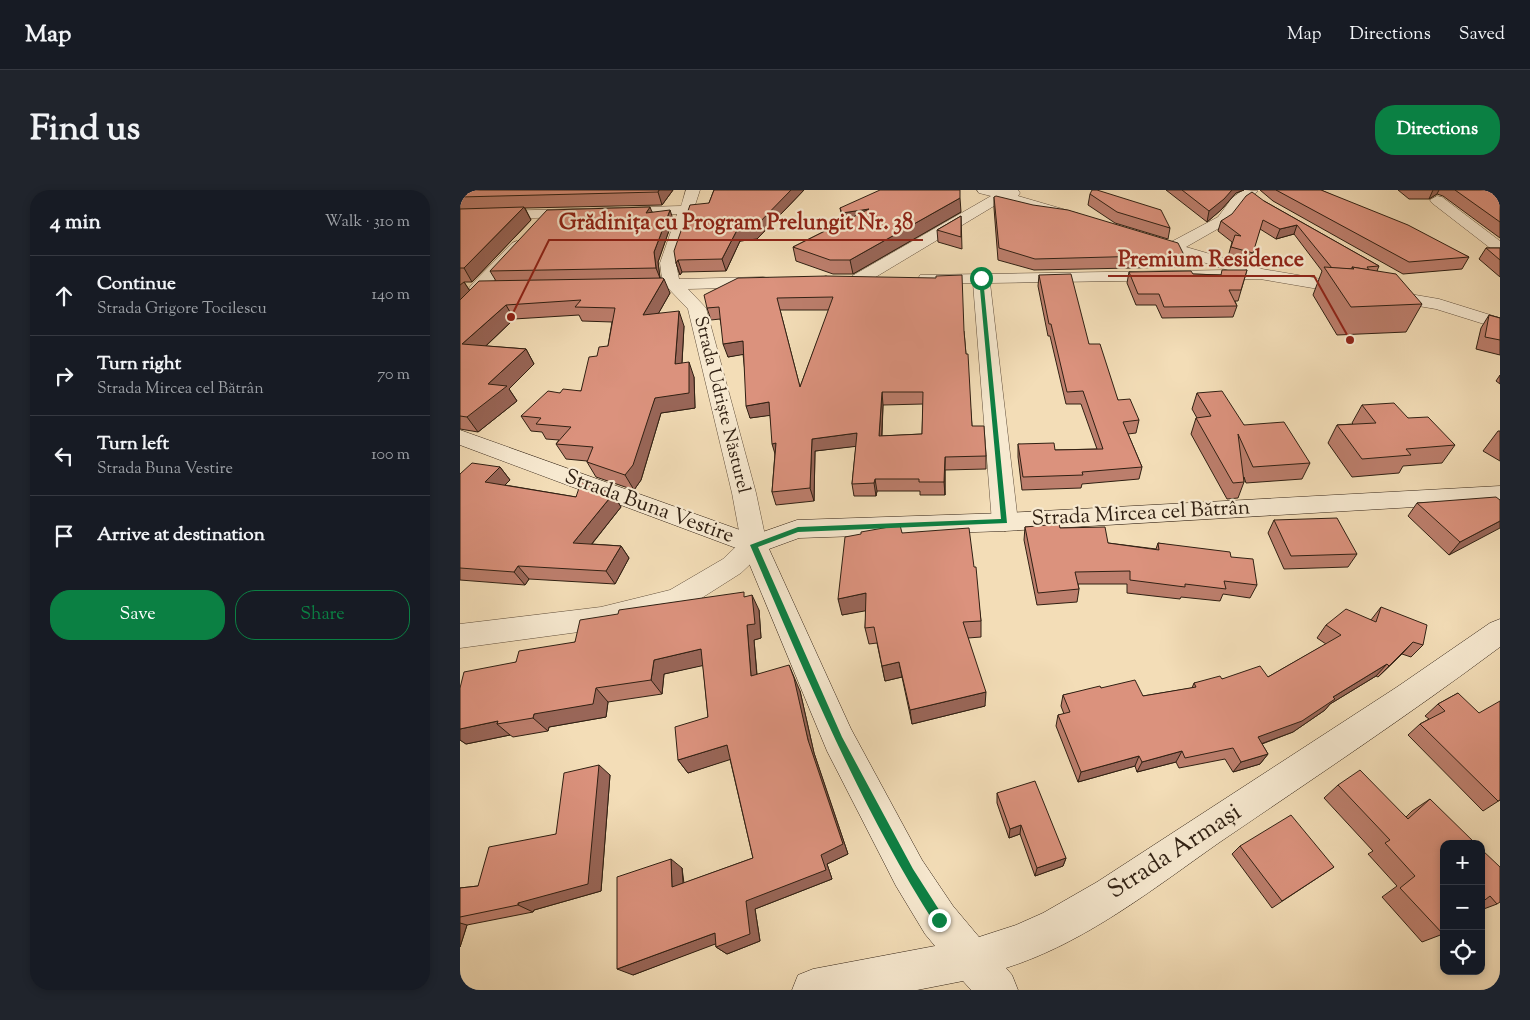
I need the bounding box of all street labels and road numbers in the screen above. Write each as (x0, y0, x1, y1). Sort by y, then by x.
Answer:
street label: Strada Udriște Năsturel (686, 314, 756, 496)
street label: Strada Buna Vestire (560, 462, 738, 552)
street label: Strada Mircea cel Bătrân (1031, 493, 1251, 535)
street label: Strada Armași (1101, 795, 1249, 909)

